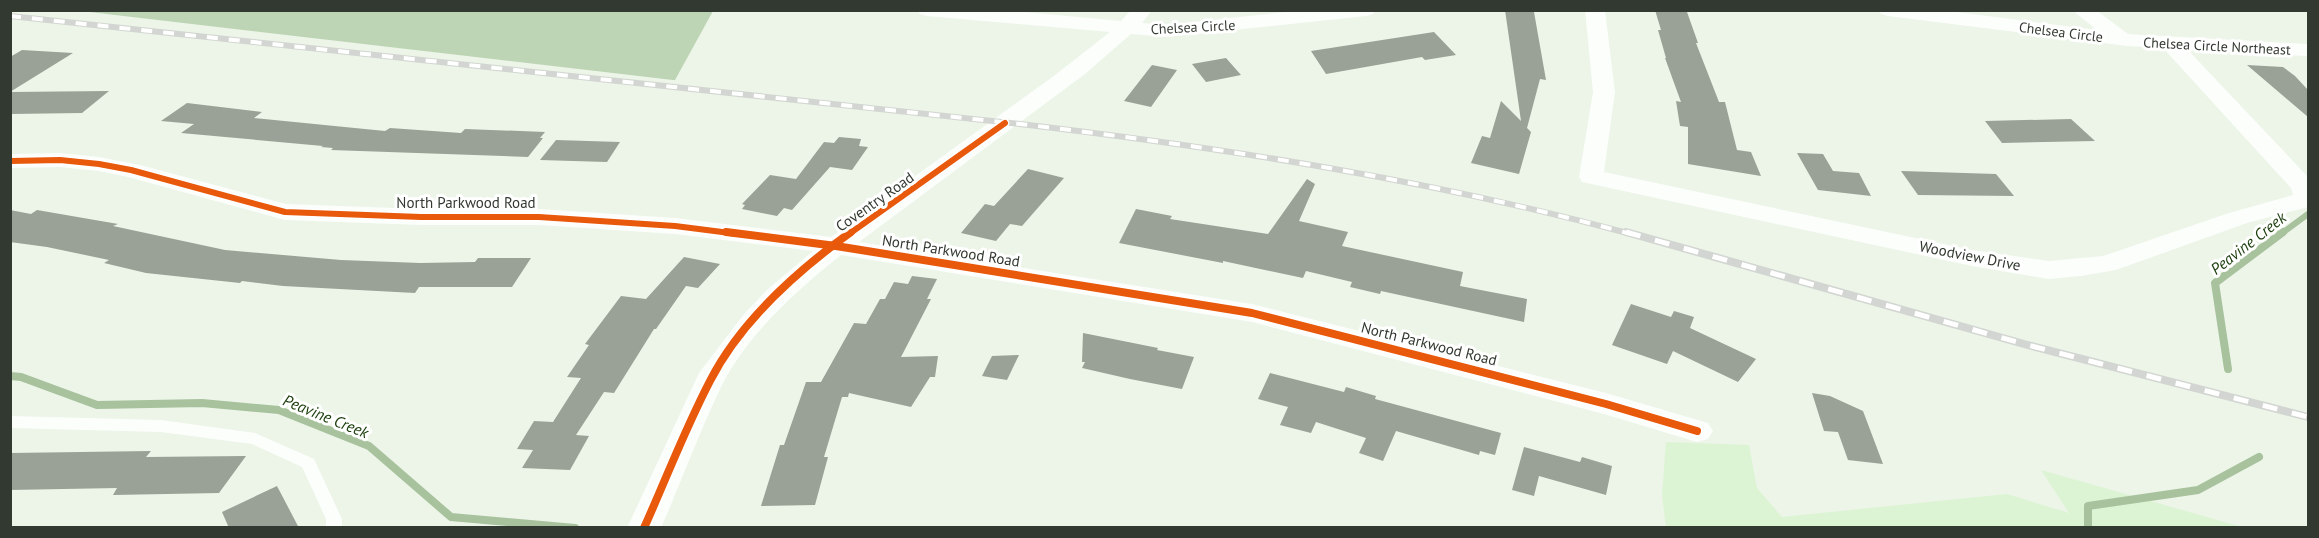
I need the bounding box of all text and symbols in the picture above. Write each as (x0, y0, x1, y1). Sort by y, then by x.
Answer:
street label: Chelsea Circle (1150, 16, 1236, 38)
street label: Chelsea Circle (2018, 18, 2104, 46)
street label: Chelsea Circle Northeast (2143, 33, 2291, 59)
street label: Coventry Road (832, 168, 918, 236)
street label: North Parkwood Road (396, 193, 536, 212)
water label: Peavine Creek (2206, 207, 2290, 279)
street label: North Parkwood Road (881, 230, 1021, 271)
street label: Woodview Drive (1918, 236, 2022, 275)
street label: North Parkwood Road (1359, 317, 1499, 370)
water label: Peavine Creek (280, 390, 372, 443)

